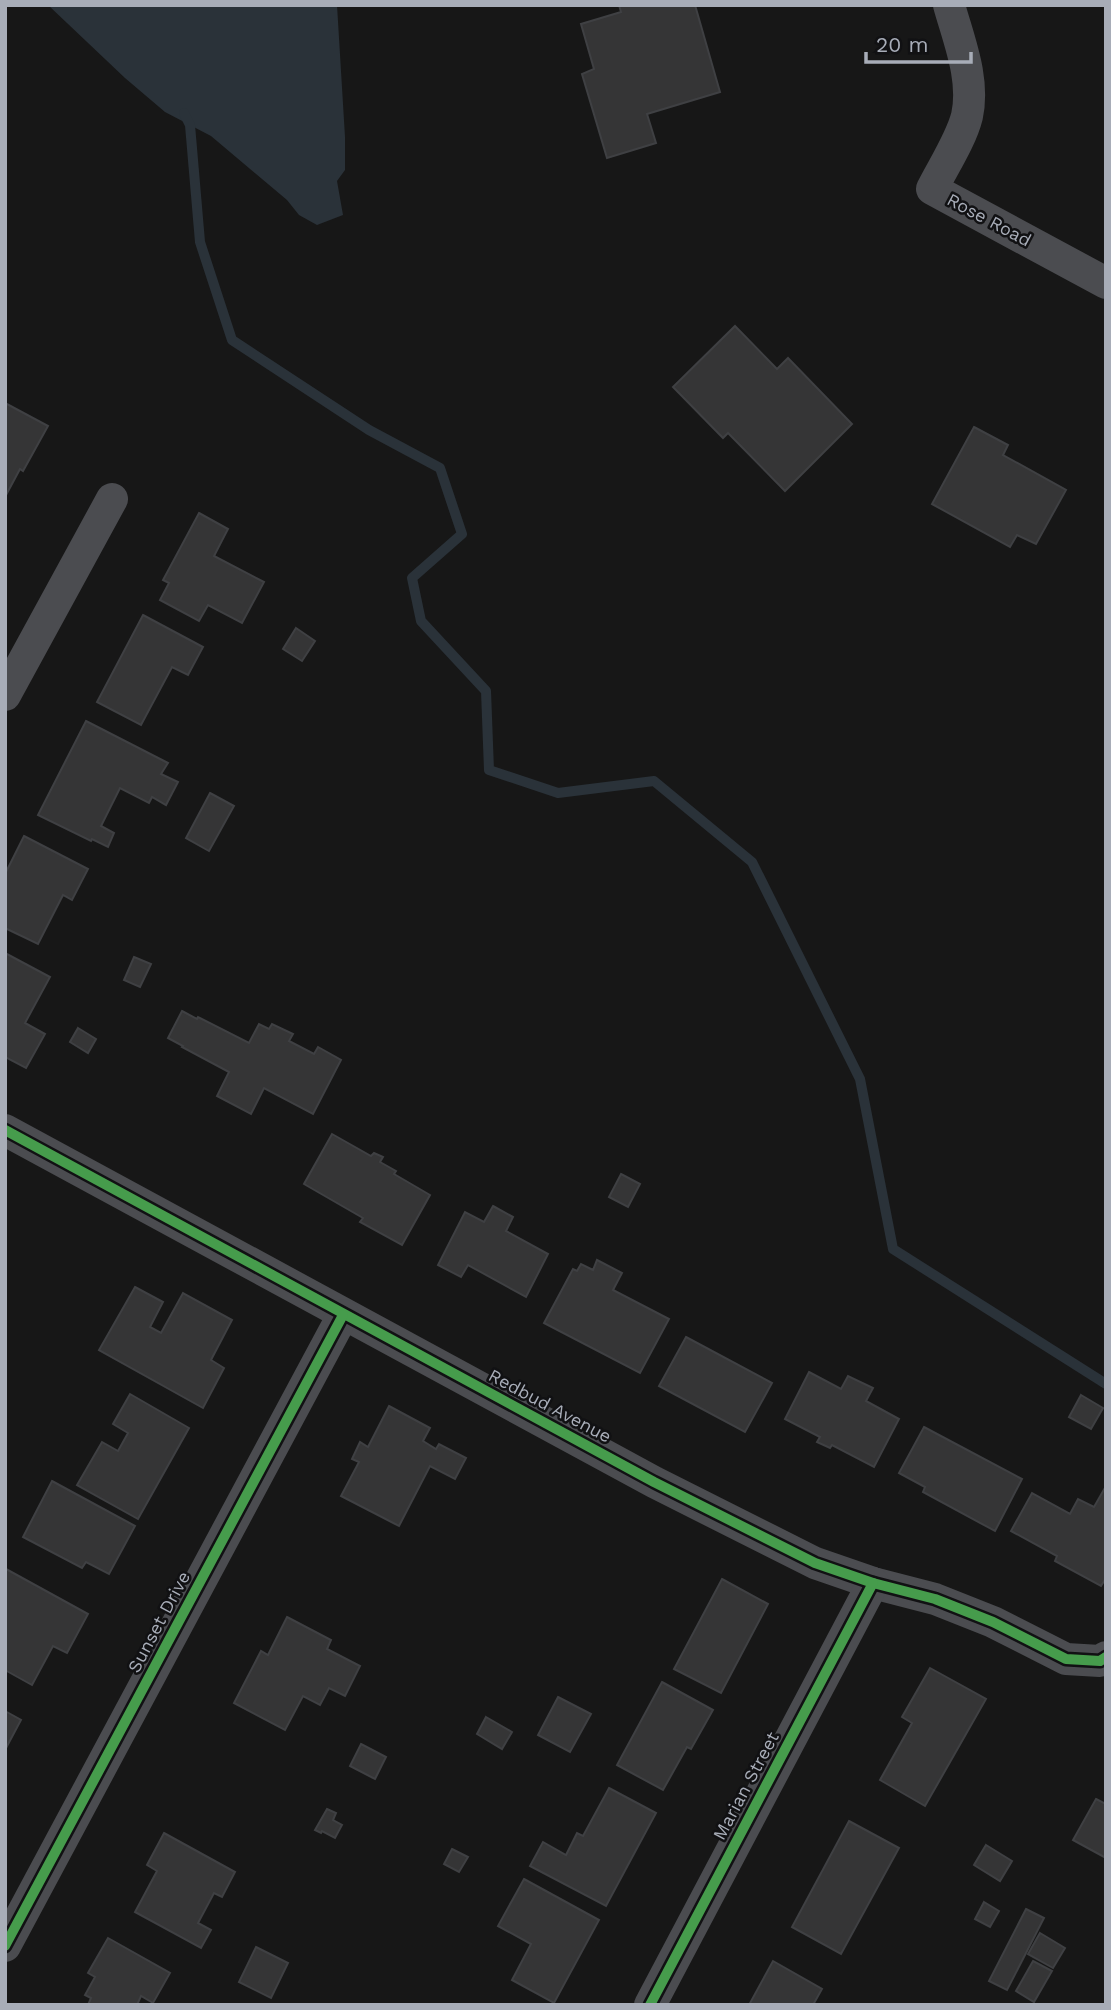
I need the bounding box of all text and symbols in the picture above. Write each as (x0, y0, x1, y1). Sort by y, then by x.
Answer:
scale bar (866, 21, 971, 65)
text: 20 m (876, 32, 928, 57)
street label: Rose Road (944, 189, 1035, 251)
street label: Redbud Avenue (485, 1364, 615, 1447)
street label: Sunset Drive (123, 1568, 194, 1676)
street label: Marian Street (708, 1728, 783, 1843)

